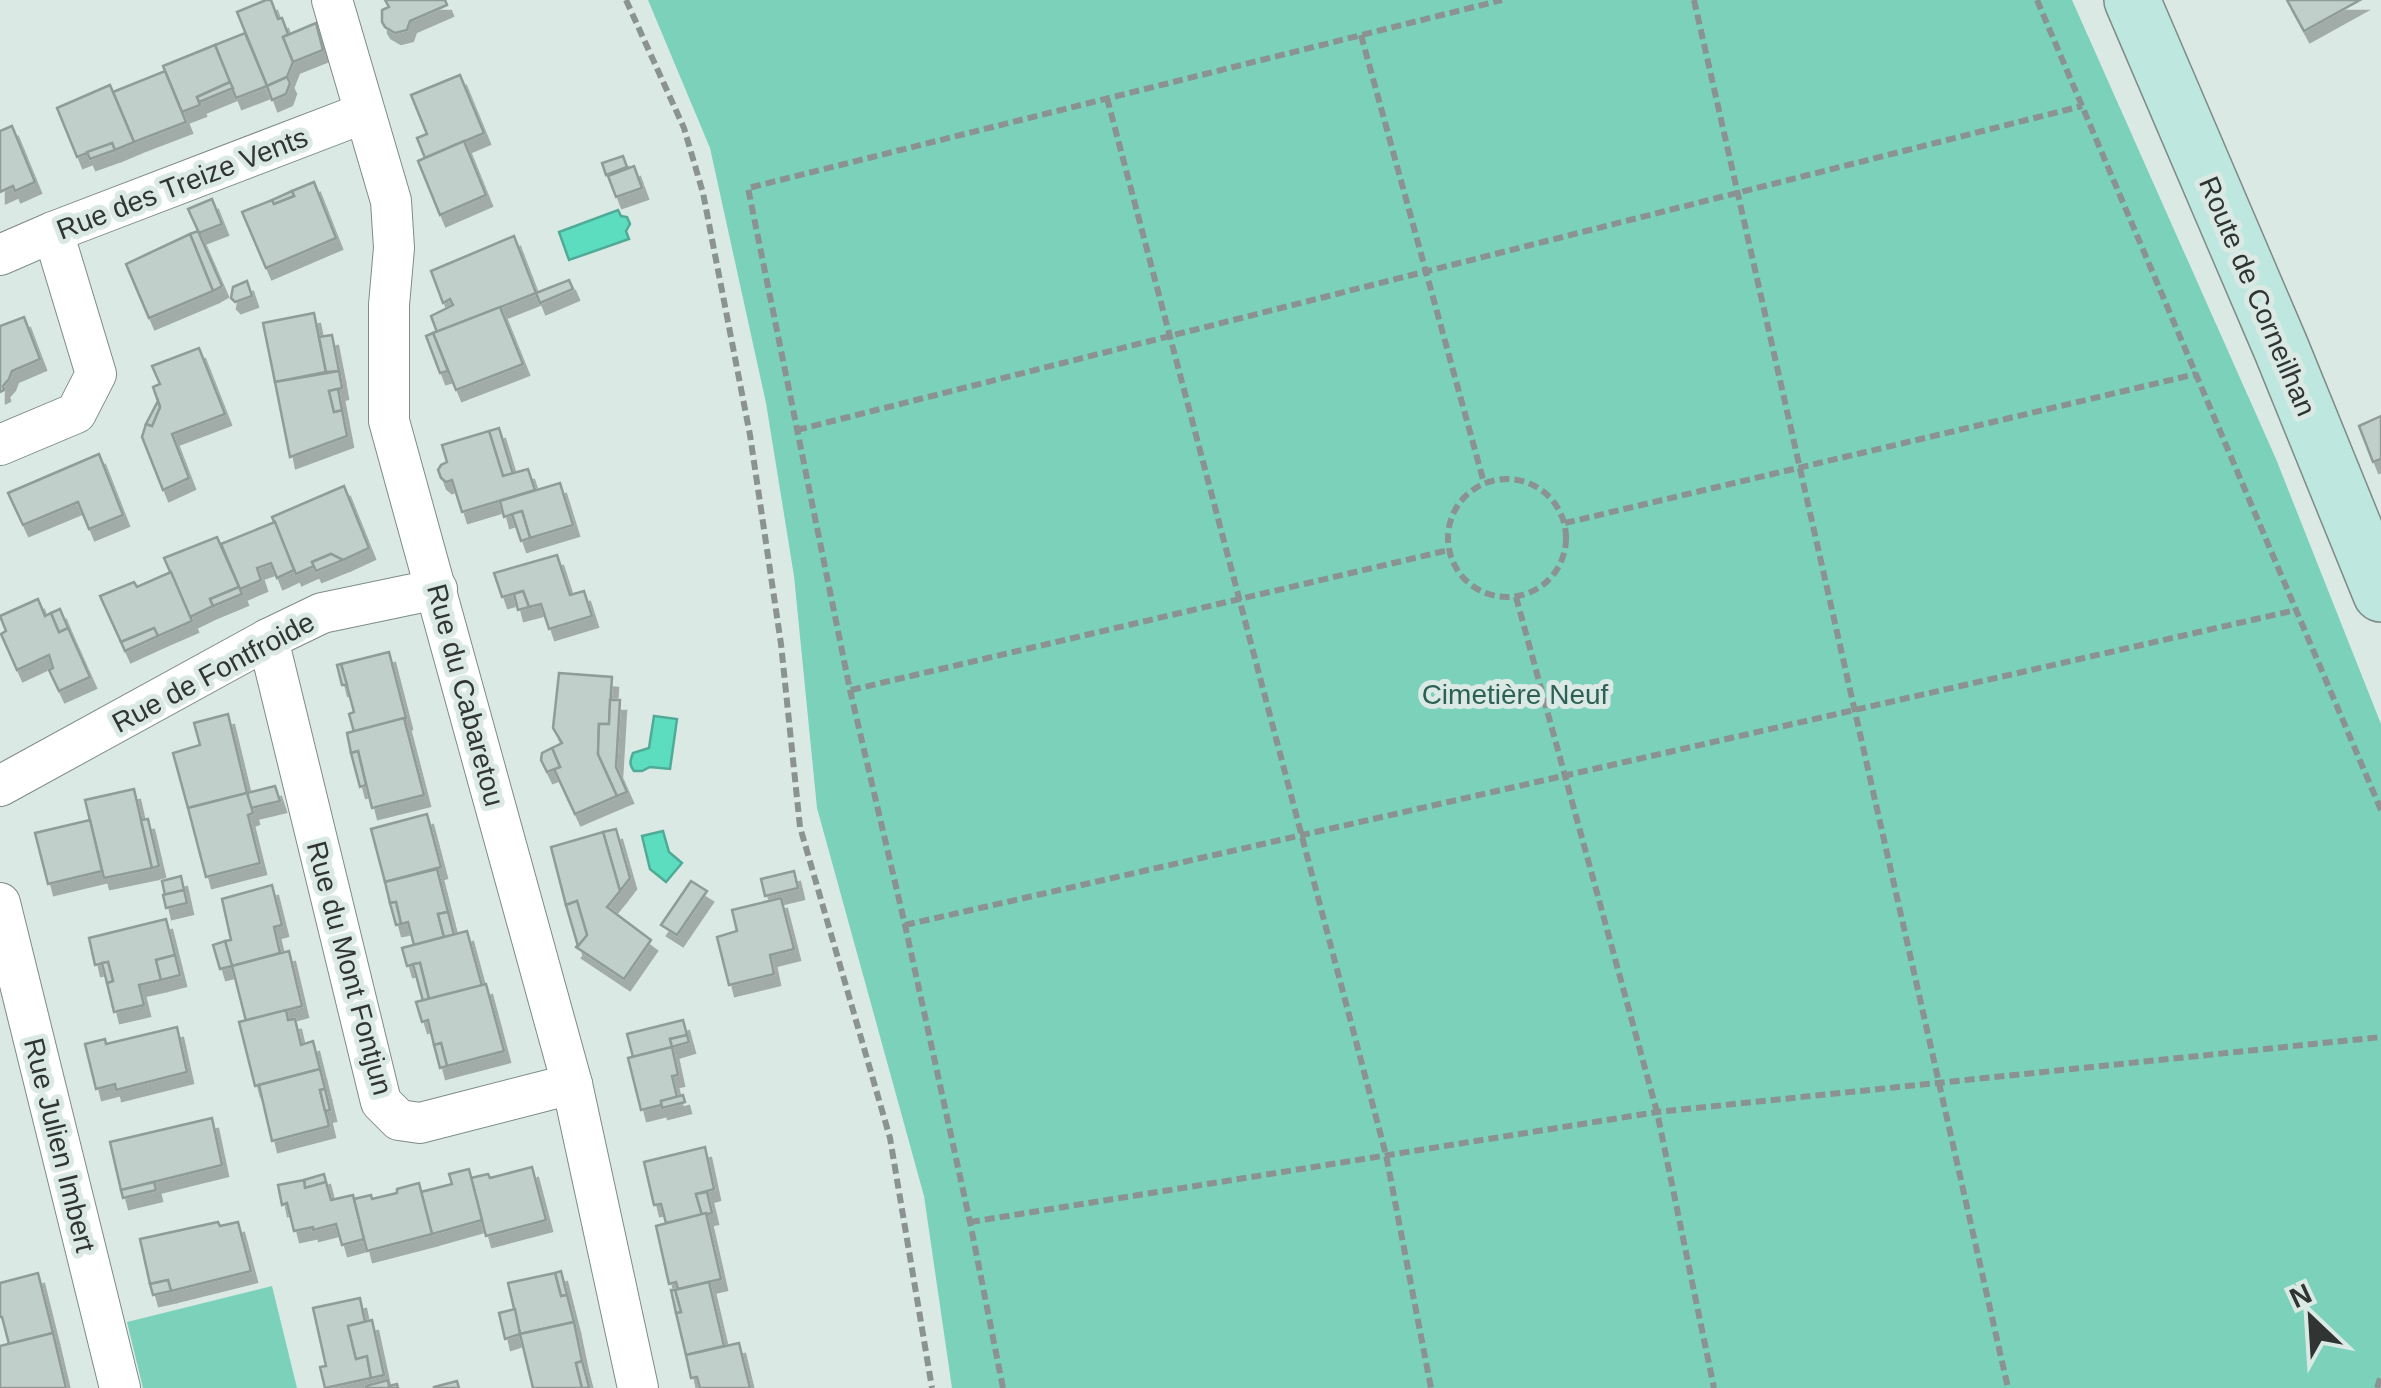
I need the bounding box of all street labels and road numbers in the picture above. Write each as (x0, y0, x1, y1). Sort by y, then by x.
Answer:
street label: Rue des Treize Vents (52, 121, 312, 246)
street label: Route de Corneilhan (2193, 172, 2322, 420)
street label: Rue du Cabaretou (421, 581, 510, 810)
street label: Rue de Fontfroide (107, 606, 319, 739)
street label: Rue du Mont Fontjun (301, 838, 398, 1098)
street label: Rue Julien Imbert (18, 1035, 101, 1256)

